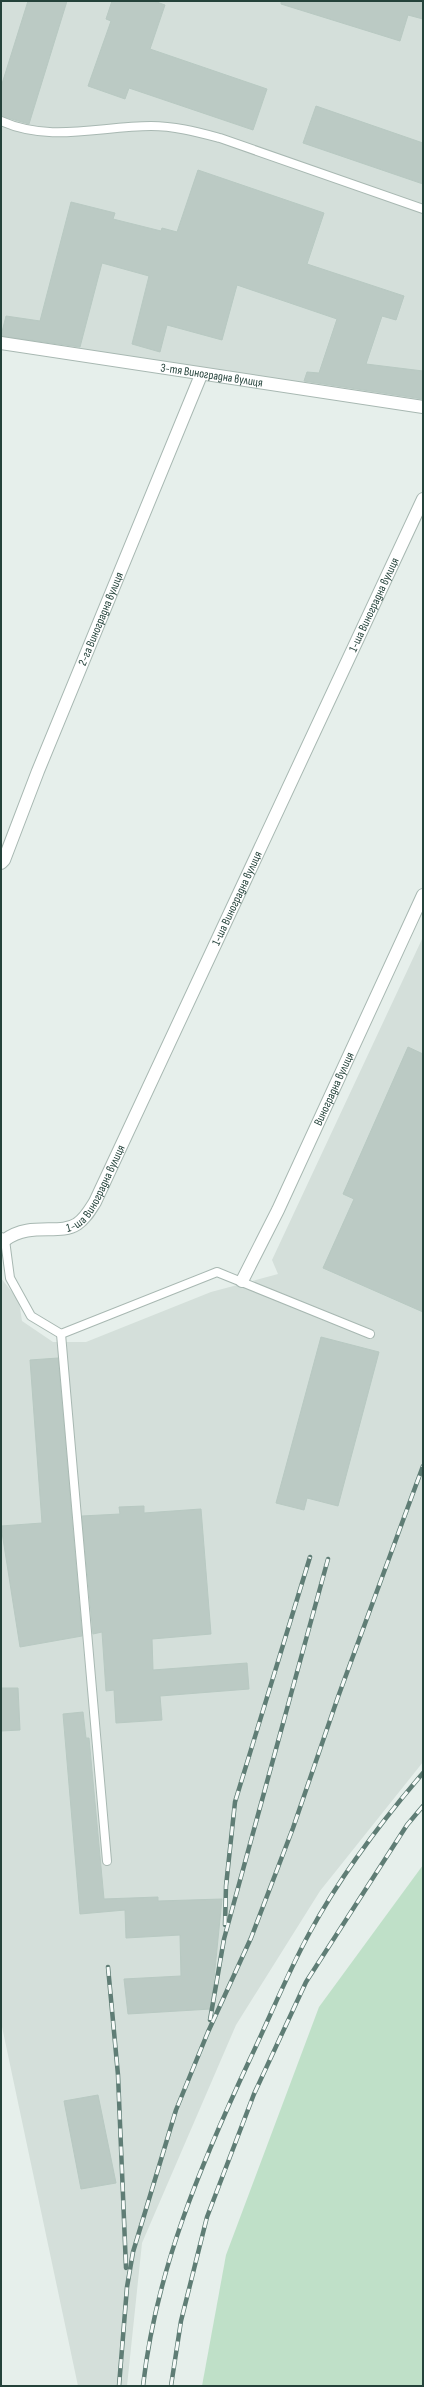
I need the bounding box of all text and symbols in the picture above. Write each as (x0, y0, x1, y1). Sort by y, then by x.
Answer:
street label: 3-тя Виноградна вулиця (159, 360, 264, 390)
street label: 1-ша Виноградна вулиця (345, 555, 402, 654)
street label: 2-га Виноградна вулиця (75, 570, 127, 668)
street label: 1-ша Виноградна вулиця (208, 848, 265, 948)
street label: Виноградна вулиця (310, 1049, 357, 1128)
street label: 1-ша Виноградна вулиця (65, 1142, 128, 1235)

